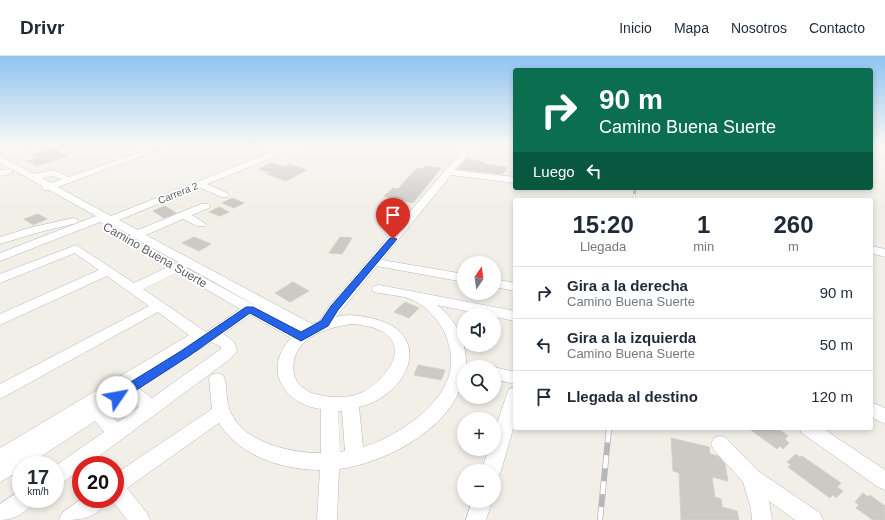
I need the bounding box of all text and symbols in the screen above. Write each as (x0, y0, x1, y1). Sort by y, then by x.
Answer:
text: Drivr (20, 17, 64, 38)
text: Inicio (619, 20, 652, 36)
text: Mapa (674, 20, 709, 36)
text: Nosotros (731, 20, 787, 36)
text: Contacto (809, 20, 865, 36)
icon: right (533, 84, 585, 136)
text: 90 m (599, 84, 663, 115)
text: Camino Buena Suerte (599, 117, 776, 137)
icon: left (583, 160, 605, 182)
text: Luego (533, 163, 575, 180)
street label: Carrera 2 (156, 180, 200, 206)
pin (376, 198, 410, 239)
icon: arrive (382, 204, 404, 226)
text: 15:20 (572, 211, 634, 238)
text: 1 (697, 211, 710, 238)
text: 260 (774, 211, 814, 238)
street label: Camino Buena Suerte (100, 219, 210, 291)
text: Llegada (580, 239, 626, 254)
text: min (693, 239, 714, 254)
text: m (788, 239, 799, 254)
north arrow (457, 256, 501, 300)
map controls (457, 256, 501, 508)
text: Gira a la derecha (567, 277, 688, 294)
icon: right (533, 282, 555, 304)
text: 90 m (820, 284, 853, 301)
text: Camino Buena Suerte (567, 294, 695, 309)
button: sound (457, 308, 501, 352)
text: Gira a la izquierda (567, 329, 696, 346)
icon: left (533, 334, 555, 356)
text: 50 m (820, 336, 853, 353)
text: Camino Buena Suerte (567, 346, 695, 361)
button: search (457, 360, 501, 404)
position arrow (96, 376, 138, 418)
icon: arrive (533, 386, 555, 408)
text: Llegada al destino (567, 388, 698, 405)
text: 120 m (811, 388, 853, 405)
button: + (457, 412, 501, 456)
speed limit sign: 20 (72, 456, 124, 508)
button: − (457, 464, 501, 508)
text: 17 (27, 466, 49, 488)
text: km/h (27, 486, 49, 497)

